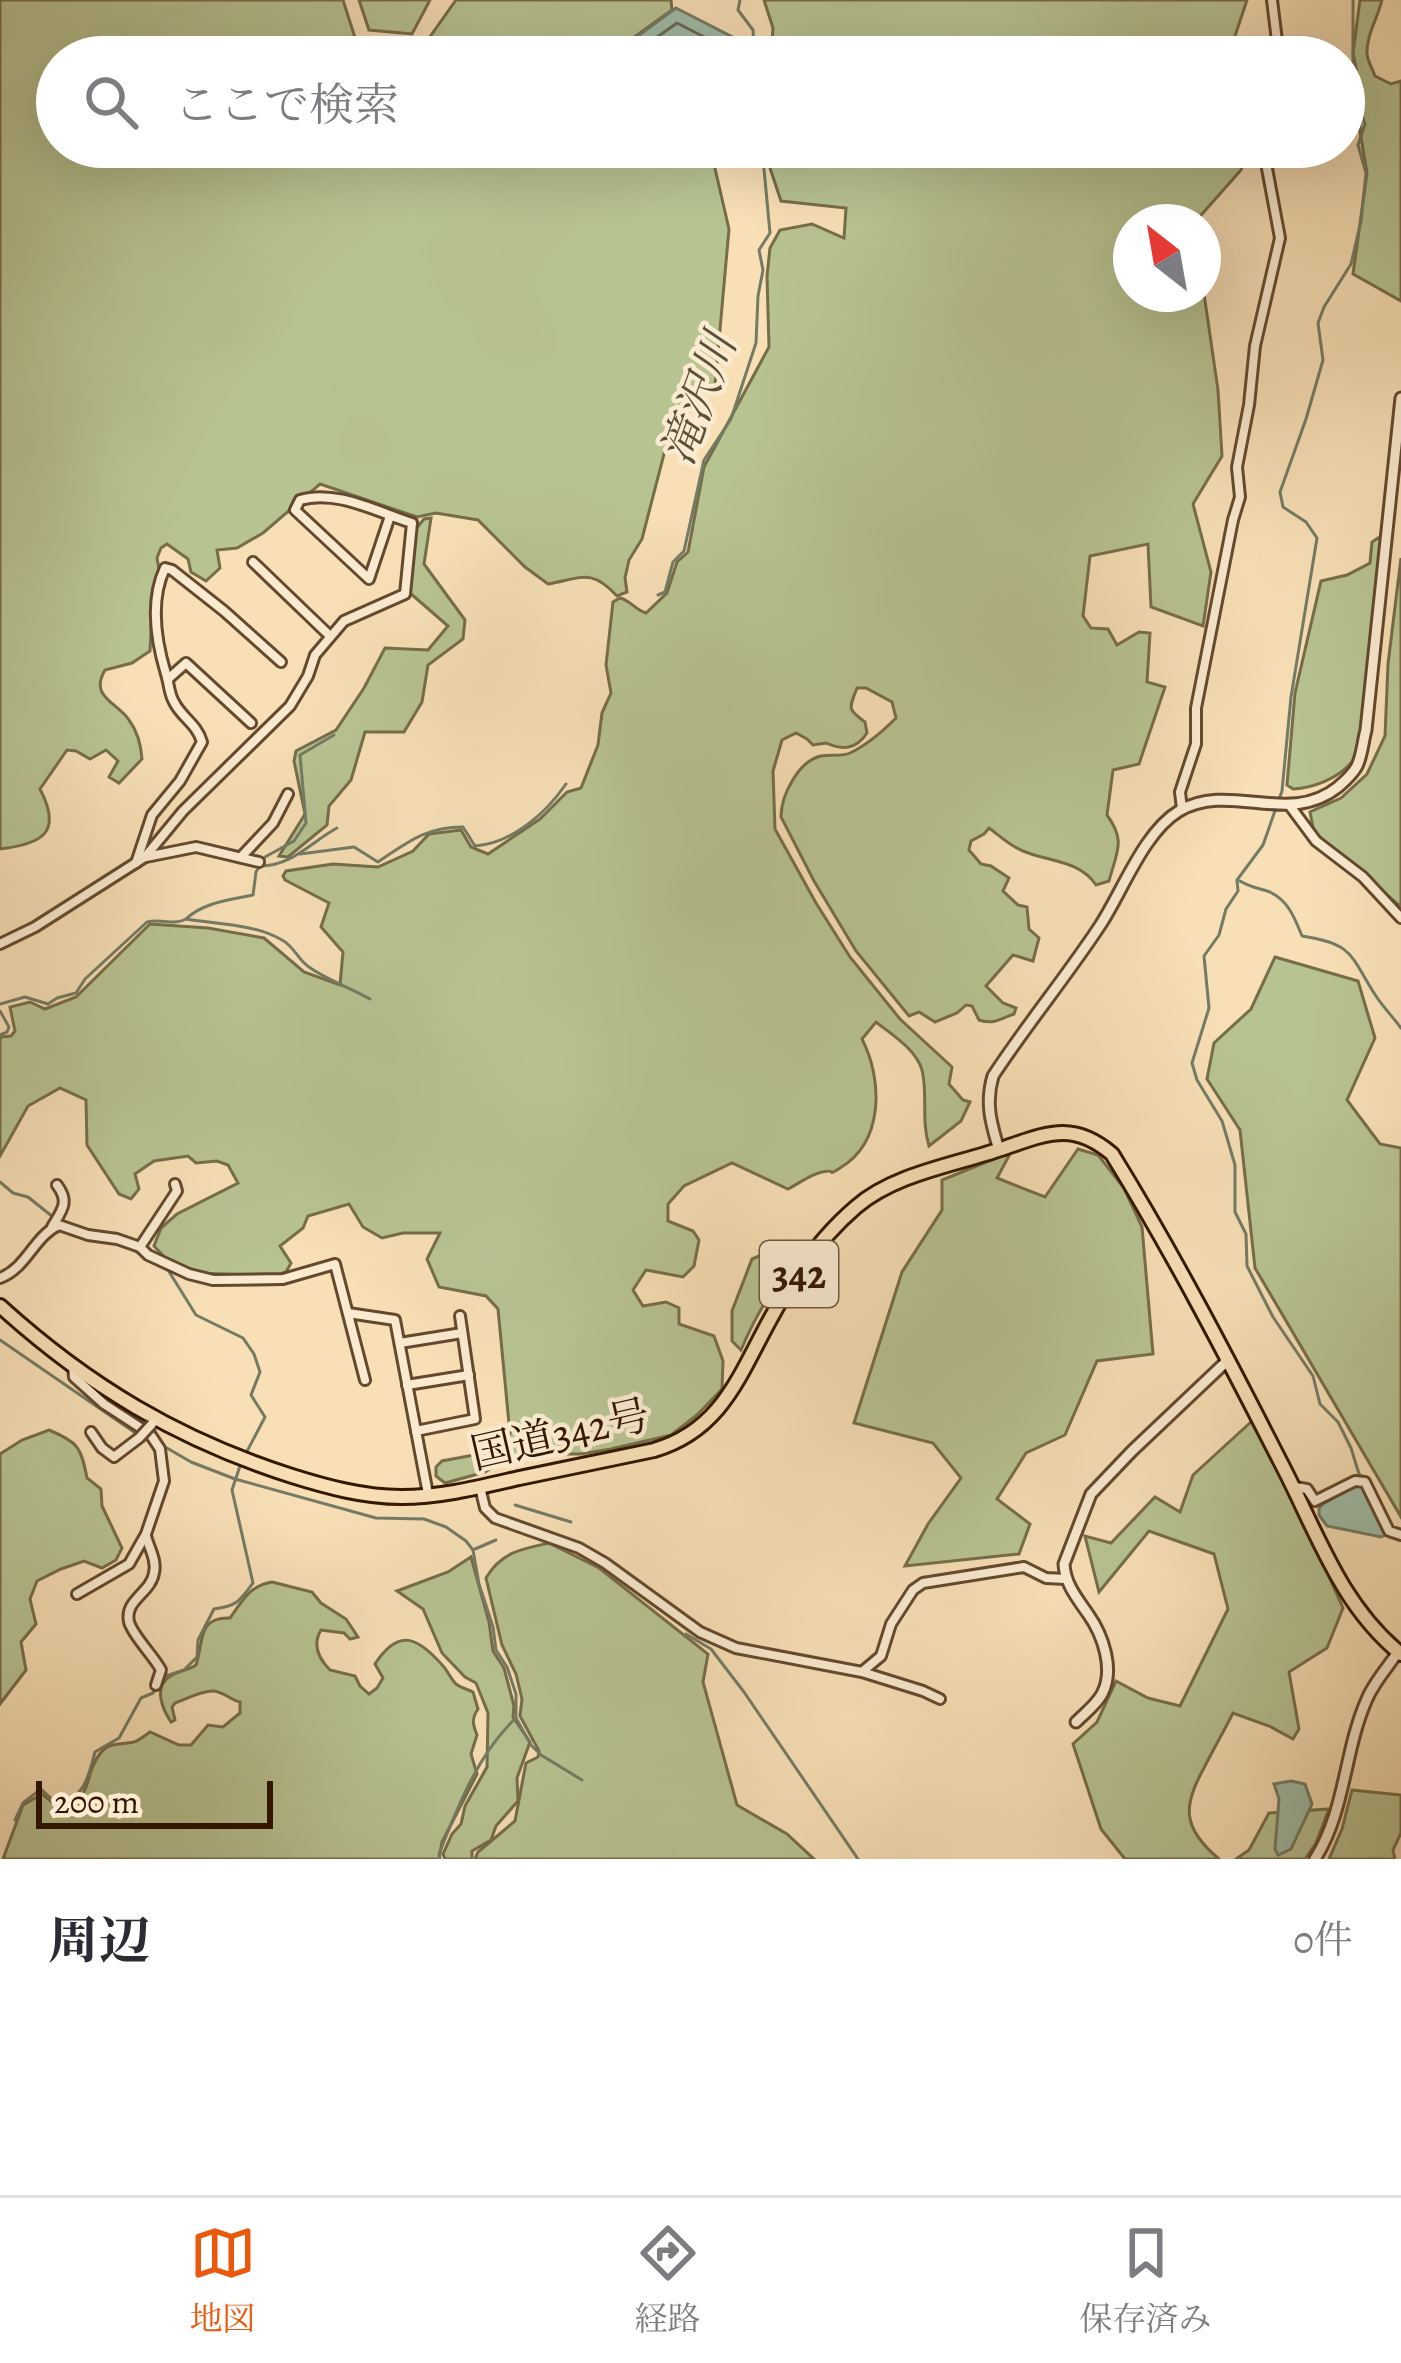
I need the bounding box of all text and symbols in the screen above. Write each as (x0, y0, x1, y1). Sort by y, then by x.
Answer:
search box (36, 36, 1365, 168)
icon: search (78, 69, 144, 135)
text: ここで検索 (174, 74, 399, 136)
north arrow (1113, 204, 1221, 312)
water label: 滝沢川 (647, 320, 753, 473)
road number: 342 (760, 1241, 838, 1307)
street label: 国道342号 (465, 1386, 655, 1482)
scale bar (36, 1775, 273, 1828)
text: 200 m (54, 1779, 139, 1824)
text: 周辺 (48, 1906, 150, 1976)
text: 0件 (1293, 1913, 1353, 1966)
tab: 地図 (190, 2220, 256, 2341)
tab: 経路 (635, 2220, 701, 2341)
tab: 保存済み (1080, 2220, 1212, 2341)

